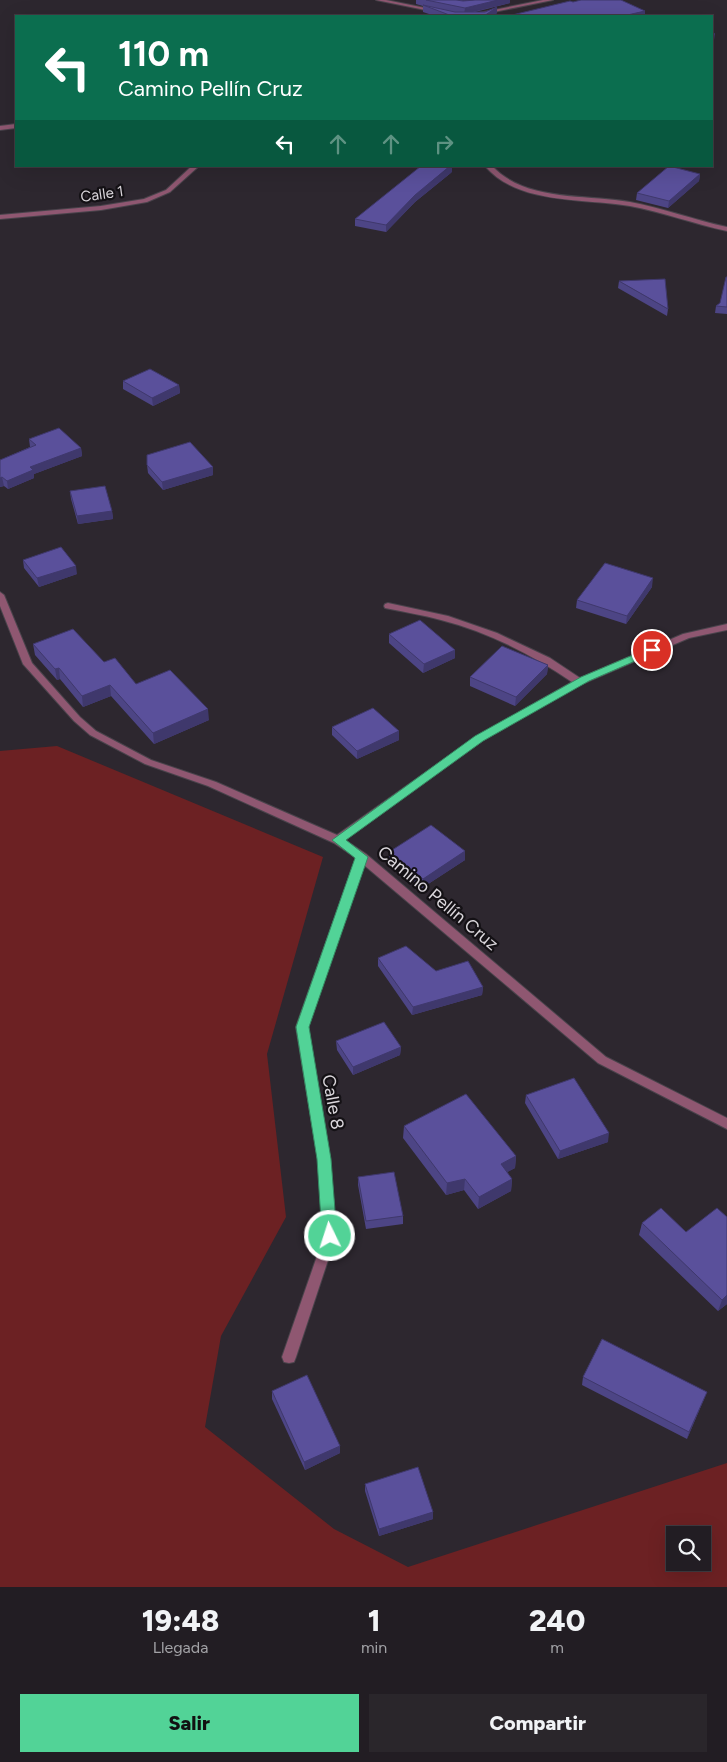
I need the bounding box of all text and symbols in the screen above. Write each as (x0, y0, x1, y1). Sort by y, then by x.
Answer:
text: 110 m (118, 33, 209, 75)
icon: left (35, 35, 100, 100)
text: Camino Pellín Cruz (118, 75, 303, 102)
icon: left (271, 130, 299, 158)
icon: ahead (324, 130, 352, 158)
icon: ahead (377, 130, 405, 158)
icon: right (430, 130, 458, 158)
street label: Calle 1 (79, 182, 125, 206)
pin (631, 629, 673, 671)
icon: arrive (638, 636, 666, 664)
street label: Camino Pellín Cruz (373, 841, 503, 955)
street label: Calle 8 (317, 1073, 349, 1131)
position arrow (303, 1209, 355, 1261)
map controls (666, 1526, 711, 1571)
button: search (666, 1526, 711, 1571)
text: 19:48 (142, 1602, 219, 1639)
text: 1 (368, 1602, 380, 1639)
text: 240 (529, 1602, 585, 1639)
text: Llegada (153, 1638, 208, 1657)
text: min (361, 1638, 387, 1657)
text: m (550, 1638, 564, 1657)
button: Salir (20, 1694, 359, 1752)
button: Compartir (369, 1694, 707, 1752)

